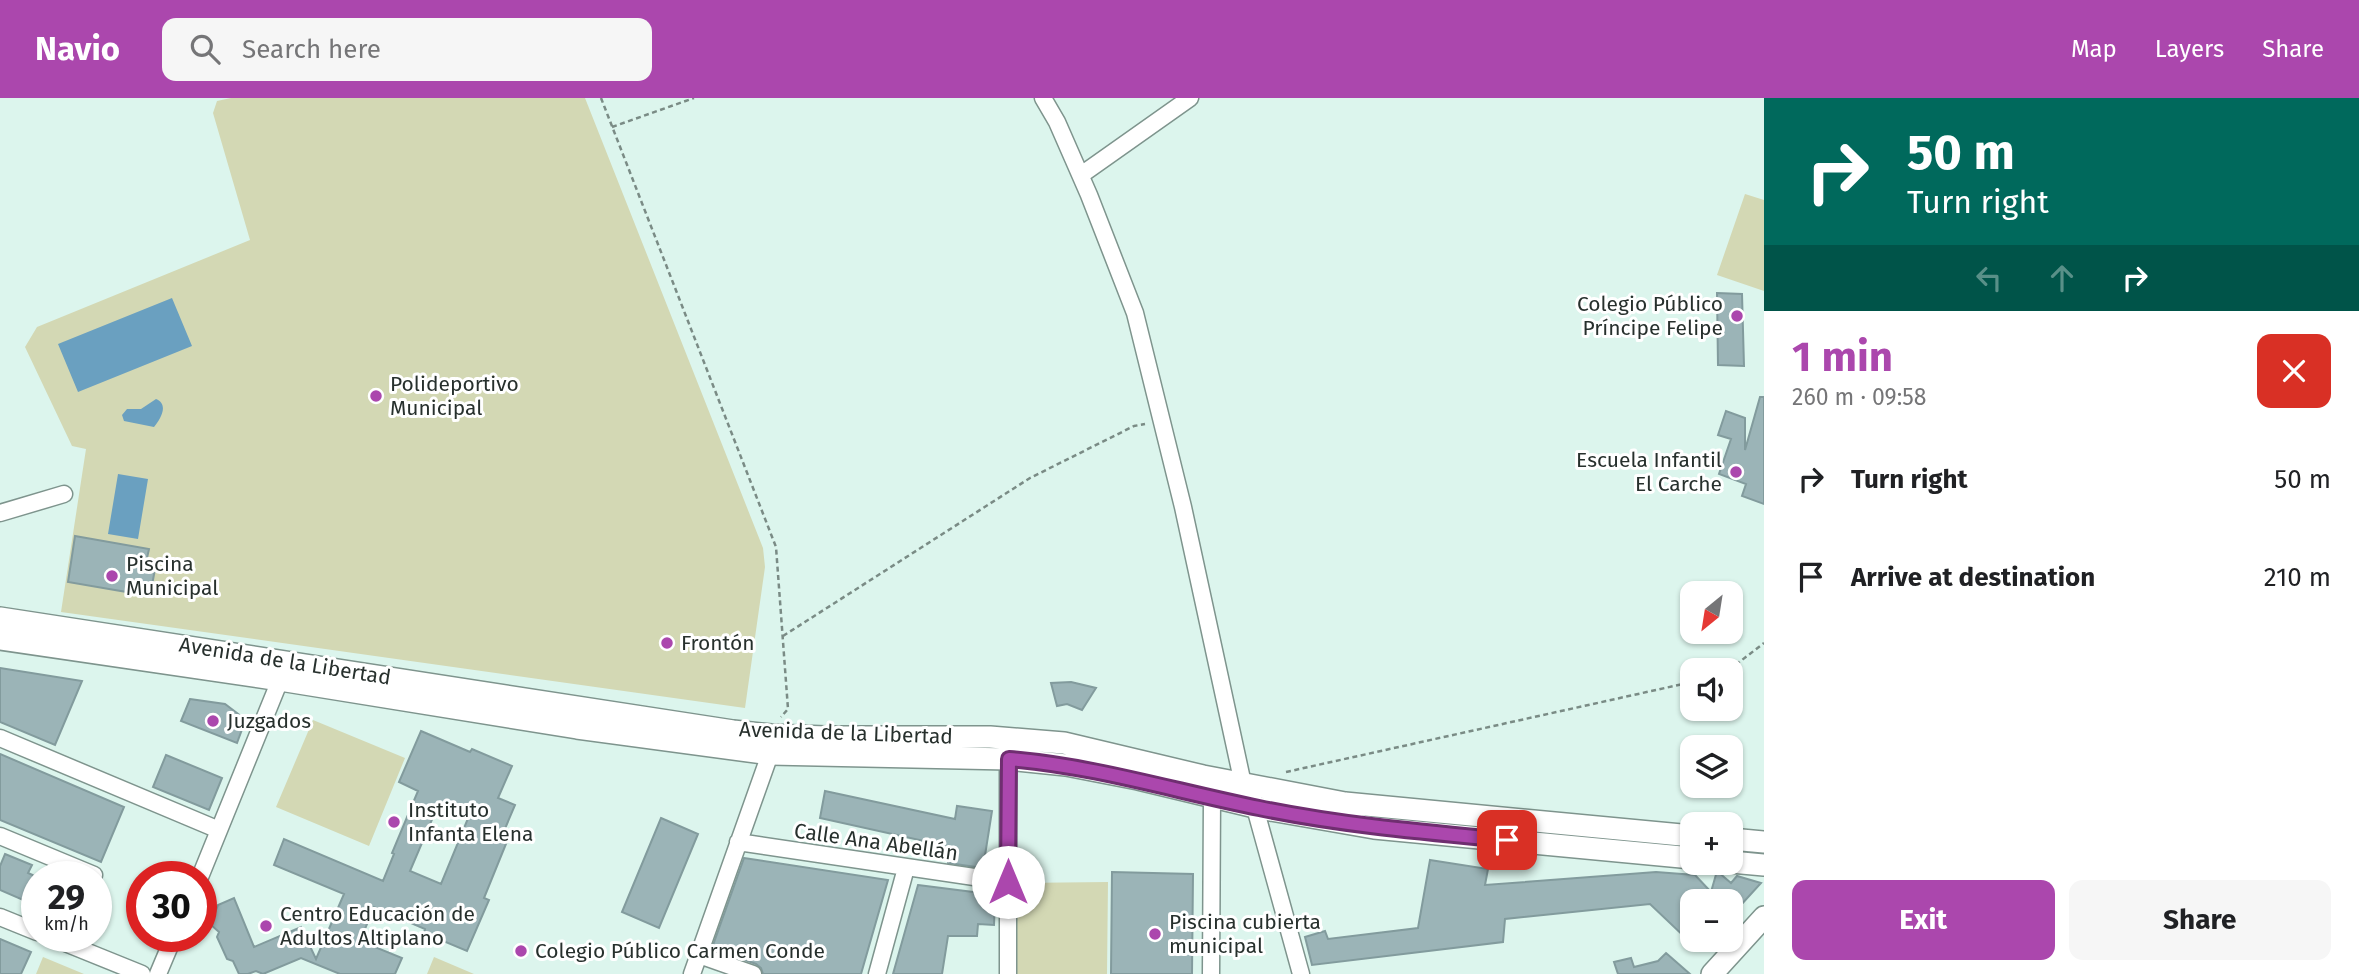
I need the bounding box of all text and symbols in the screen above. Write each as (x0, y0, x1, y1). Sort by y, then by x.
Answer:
search box (162, 18, 652, 81)
text: Navio (35, 29, 120, 69)
icon: search (186, 30, 224, 68)
text: Search here (242, 34, 381, 65)
text: Map (2071, 35, 2117, 63)
text: Layers (2155, 35, 2224, 63)
text: Share (2262, 35, 2324, 63)
text: 50 m (1907, 123, 2015, 182)
icon: right (1792, 126, 1883, 217)
text: Turn right (1907, 183, 2049, 221)
icon: left (1970, 259, 2008, 297)
icon: ahead (2043, 259, 2081, 297)
icon: right (2116, 259, 2154, 297)
place label: Colegio Público Príncipe Felipe (1577, 291, 1723, 341)
marker: Colegio Público Príncipe Felipe (1729, 308, 1745, 324)
text: 1 min (1792, 332, 1893, 382)
button: close (2257, 334, 2331, 408)
place label: Polideportivo Municipal (390, 371, 519, 421)
text: 260 m · 09:58 (1792, 383, 1926, 411)
marker: Polideportivo Municipal (368, 388, 384, 404)
place label: Escuela Infantil El Carche (1576, 447, 1722, 497)
icon: right (1792, 460, 1830, 498)
marker: Escuela Infantil El Carche (1728, 464, 1744, 480)
text: Turn right (1851, 464, 1968, 495)
text: 50 m (2274, 464, 2331, 495)
place label: Piscina Municipal (126, 551, 218, 601)
icon: arrive (1792, 558, 1830, 596)
text: Arrive at destination (1851, 562, 2095, 593)
text: 210 m (2264, 562, 2331, 593)
marker: Piscina Municipal (104, 568, 120, 584)
north arrow (1680, 581, 1743, 644)
map controls (1680, 581, 1743, 952)
place label: Frontón (681, 630, 754, 656)
street label: Avenida de la Libertad (177, 631, 393, 691)
marker: Frontón (659, 635, 675, 651)
button: sound (1680, 658, 1743, 721)
place label: Juzgados (227, 708, 311, 734)
marker: Juzgados (205, 713, 221, 729)
street label: Avenida de la Libertad (739, 716, 953, 750)
button: layers (1680, 735, 1743, 798)
place label: Instituto Infanta Elena (408, 797, 534, 847)
pin (1477, 810, 1537, 870)
button: + (1680, 812, 1743, 875)
marker: Instituto Infanta Elena (386, 814, 402, 830)
street label: Calle Ana Abellán (792, 818, 960, 866)
icon: arrive (1488, 821, 1526, 859)
position arrow (971, 845, 1045, 919)
speed limit sign: 30 (126, 861, 217, 952)
text: 29 (48, 876, 85, 918)
button: Exit (1792, 880, 2055, 960)
button: Share (2069, 880, 2331, 960)
button: − (1680, 889, 1743, 952)
place label: Centro Educación de Adultos Altiplano (280, 901, 475, 951)
place label: Piscina cubierta municipal (1169, 909, 1321, 959)
text: km/h (44, 913, 89, 935)
marker: Centro Educación de Adultos Altiplano (258, 918, 274, 934)
marker: Piscina cubierta municipal (1147, 926, 1163, 942)
place label: Colegio Público Carmen Conde (535, 938, 825, 964)
marker: Colegio Público Carmen Conde (513, 943, 529, 959)

